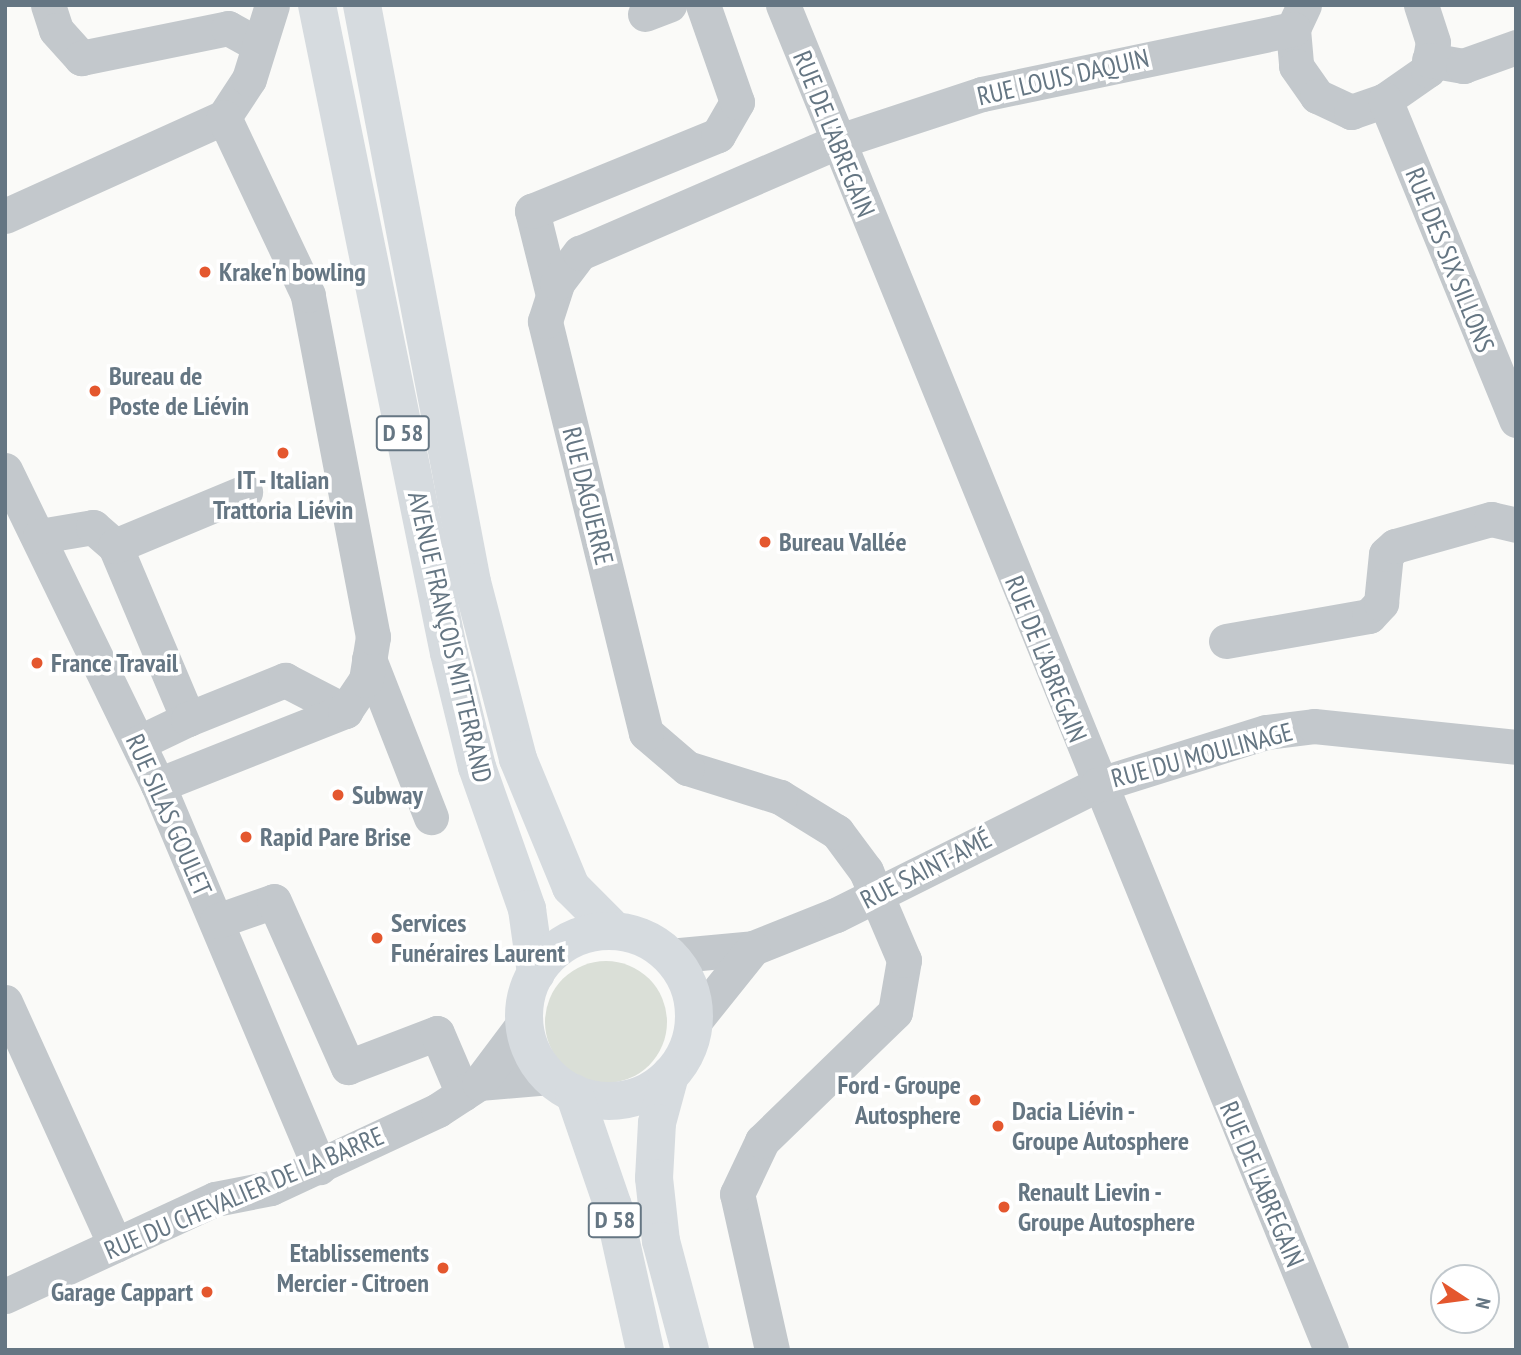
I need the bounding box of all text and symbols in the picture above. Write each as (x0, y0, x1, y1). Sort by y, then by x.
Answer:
street label: RUE LOUIS DAQUIN (974, 42, 1152, 112)
street label: RUE DE L'ABREGAIN (786, 46, 882, 222)
street label: RUE DES SIX SILLONS (1399, 163, 1501, 357)
place label: Krake'n bowling (219, 256, 366, 288)
marker: Krake'n bowling (197, 264, 213, 280)
place label: Bureau de Poste de Liévin (109, 360, 249, 422)
marker: Bureau de Poste de Liévin (87, 383, 103, 399)
road number: D 58 (375, 412, 431, 453)
street label: RUE DAGUERRE (556, 424, 620, 568)
marker: IT - Italian Trattoria Liévin (275, 445, 291, 461)
place label: IT - Italian Trattoria Liévin (213, 464, 353, 526)
street label: AVENUE FRANÇOIS MITTERRAND (401, 488, 499, 786)
place label: Bureau Vallée (779, 526, 907, 558)
marker: Bureau Vallée (757, 534, 773, 550)
street label: RUE DE L'ABREGAIN (998, 571, 1094, 747)
place label: France Travail (51, 647, 179, 679)
marker: France Travail (29, 655, 45, 671)
street label: RUE DU MOULINAGE (1108, 716, 1296, 794)
street label: RUE SILAS GOULET (119, 729, 219, 901)
place label: Subway (352, 779, 423, 811)
marker: Subway (330, 787, 346, 803)
place label: Rapid Pare Brise (260, 821, 411, 853)
street label: RUE SAINT-AMÉ (855, 823, 997, 915)
marker: Rapid Pare Brise (238, 829, 254, 845)
place label: Services Funéraires Laurent (391, 907, 565, 968)
marker: Services Funéraires Laurent (369, 930, 385, 946)
place label: Ford - Groupe Autosphere (834, 1069, 961, 1130)
marker: Ford - Groupe Autosphere (967, 1092, 983, 1108)
place label: Dacia Liévin - Groupe Autosphere (1012, 1095, 1190, 1156)
street label: RUE DE L'ABREGAIN (1213, 1097, 1311, 1271)
marker: Dacia Liévin - Groupe Autosphere (990, 1118, 1006, 1134)
street label: RUE DU CHEVALIER DE LA BARRE (99, 1120, 389, 1266)
place label: Renault Lievin - Groupe Autosphere (1018, 1176, 1196, 1238)
marker: Renault Lievin - Groupe Autosphere (996, 1199, 1012, 1215)
road number: D 58 (587, 1200, 643, 1240)
place label: Etablissements Mercier - Citroen (274, 1237, 429, 1298)
marker: Etablissements Mercier - Citroen (435, 1260, 451, 1276)
north arrow (1430, 1264, 1500, 1334)
place label: Garage Cappart (51, 1276, 193, 1308)
marker: Garage Cappart (199, 1284, 215, 1300)
text: N (1471, 1296, 1496, 1311)

